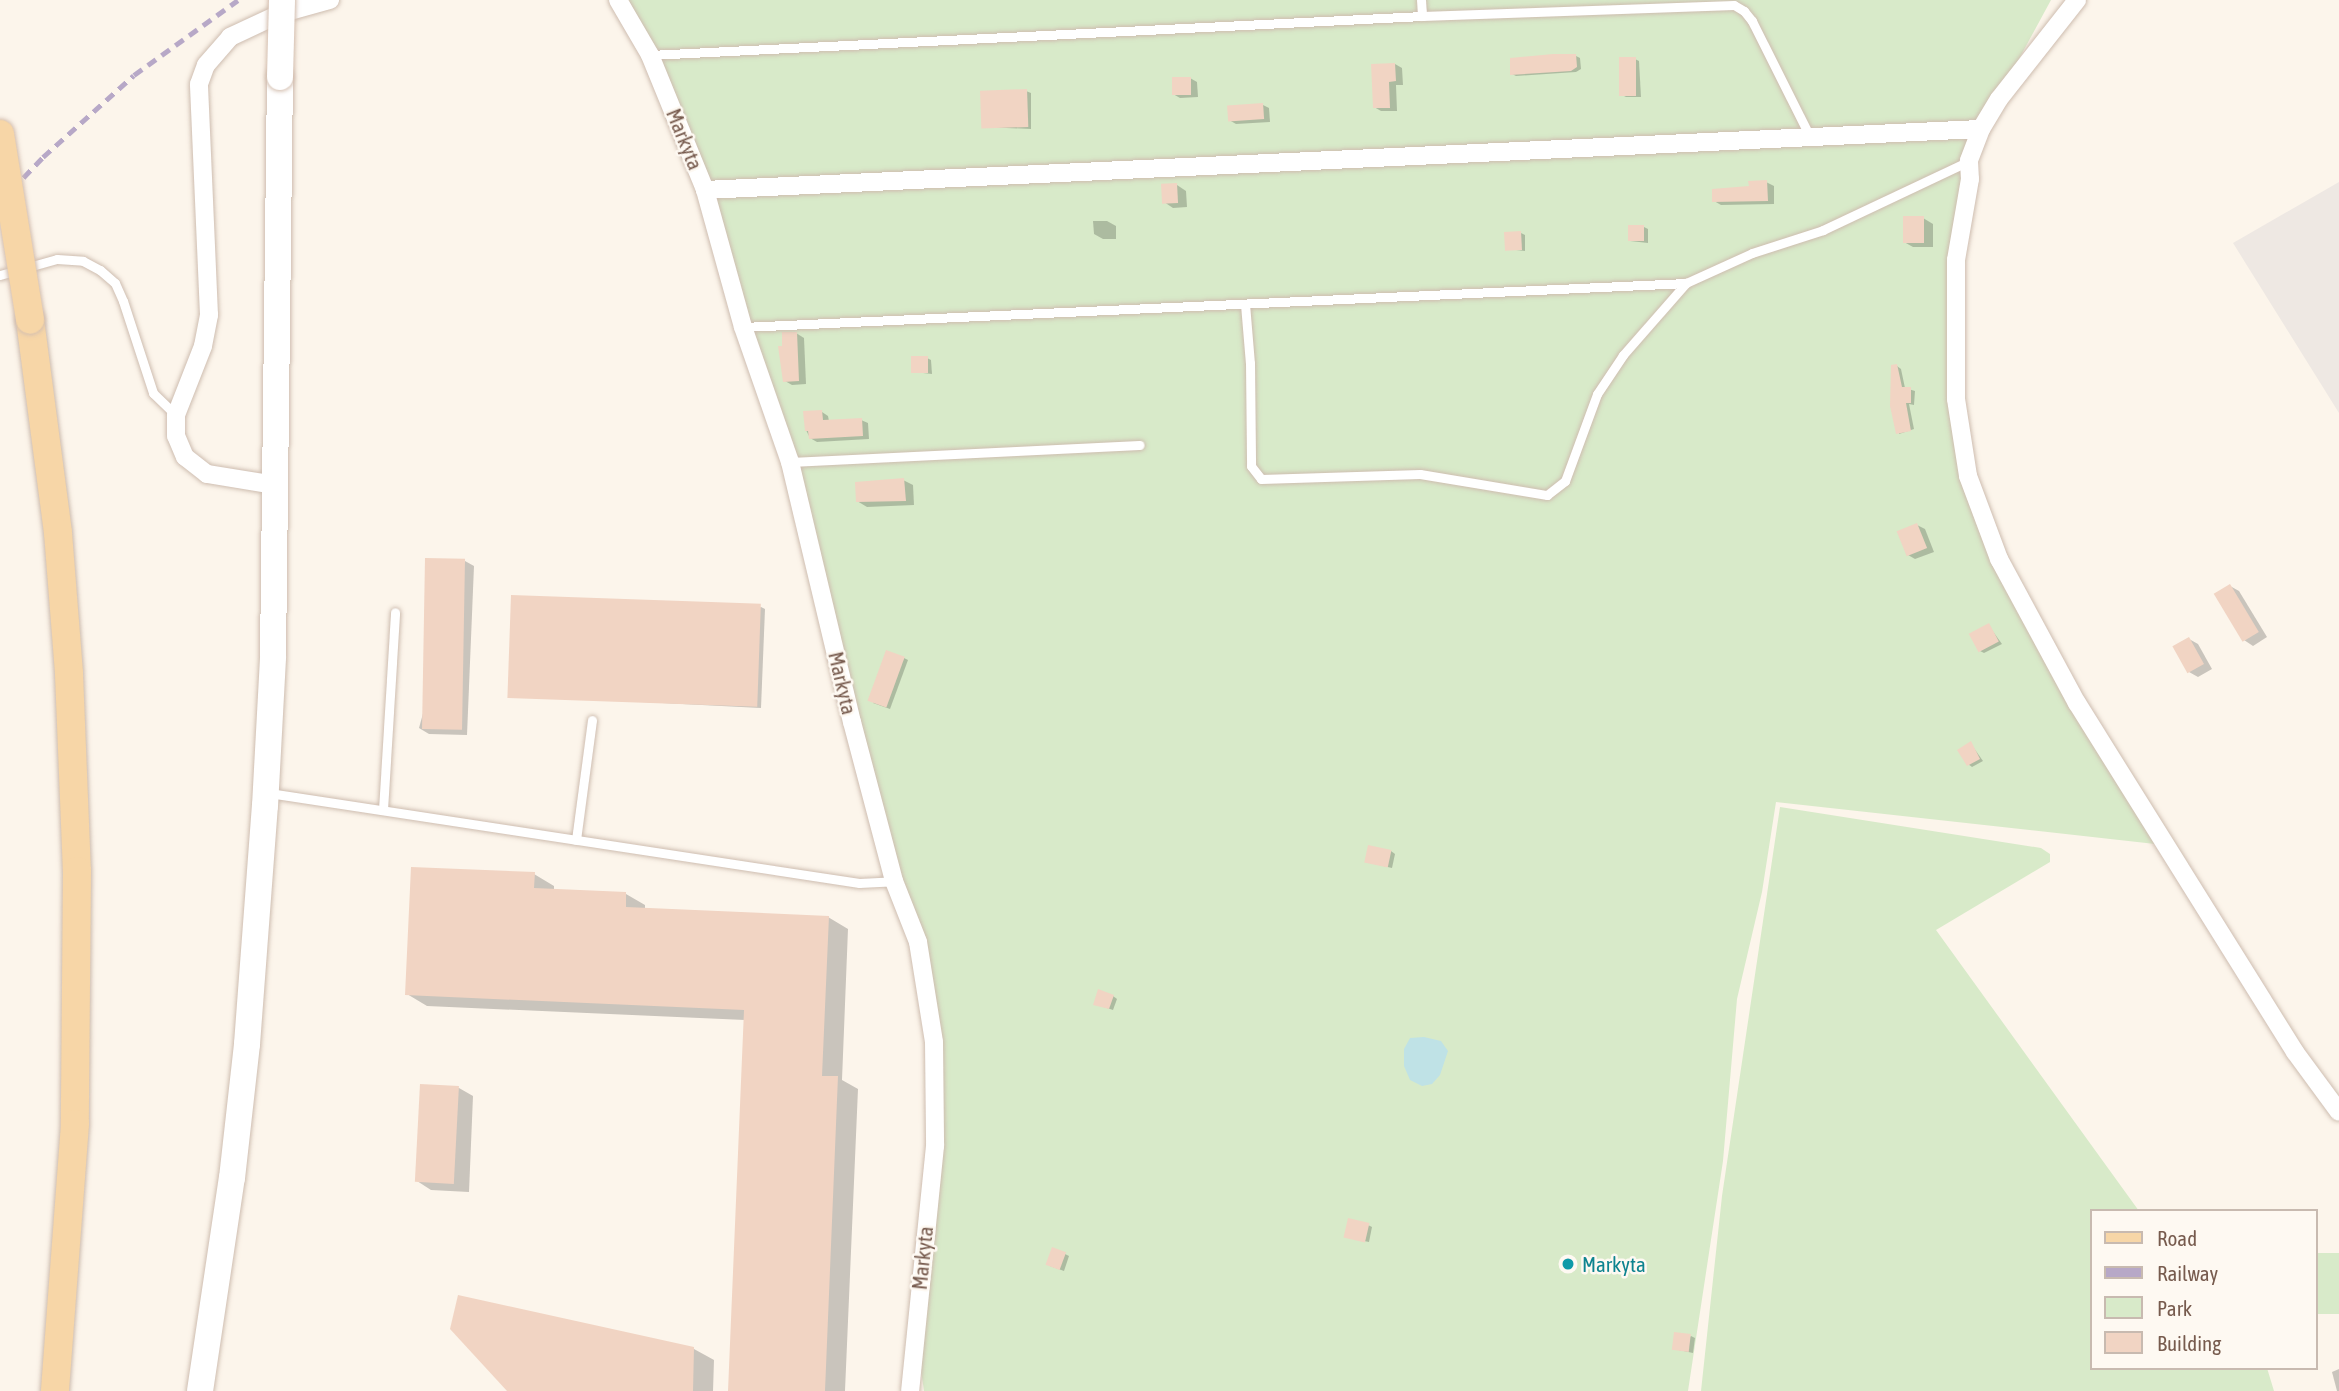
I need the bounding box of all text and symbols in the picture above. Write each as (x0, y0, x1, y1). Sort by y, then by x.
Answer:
street label: Markyta (661, 105, 709, 173)
street label: Markyta (824, 649, 862, 717)
legend (2090, 1209, 2318, 1370)
street label: Markyta (906, 1225, 938, 1291)
text: Road (2157, 1226, 2197, 1250)
place label: Markyta (1582, 1251, 1646, 1277)
marker: Markyta (1560, 1256, 1576, 1272)
text: Railway (2157, 1261, 2218, 1285)
text: Park (2157, 1296, 2192, 1320)
text: Building (2157, 1331, 2221, 1355)

